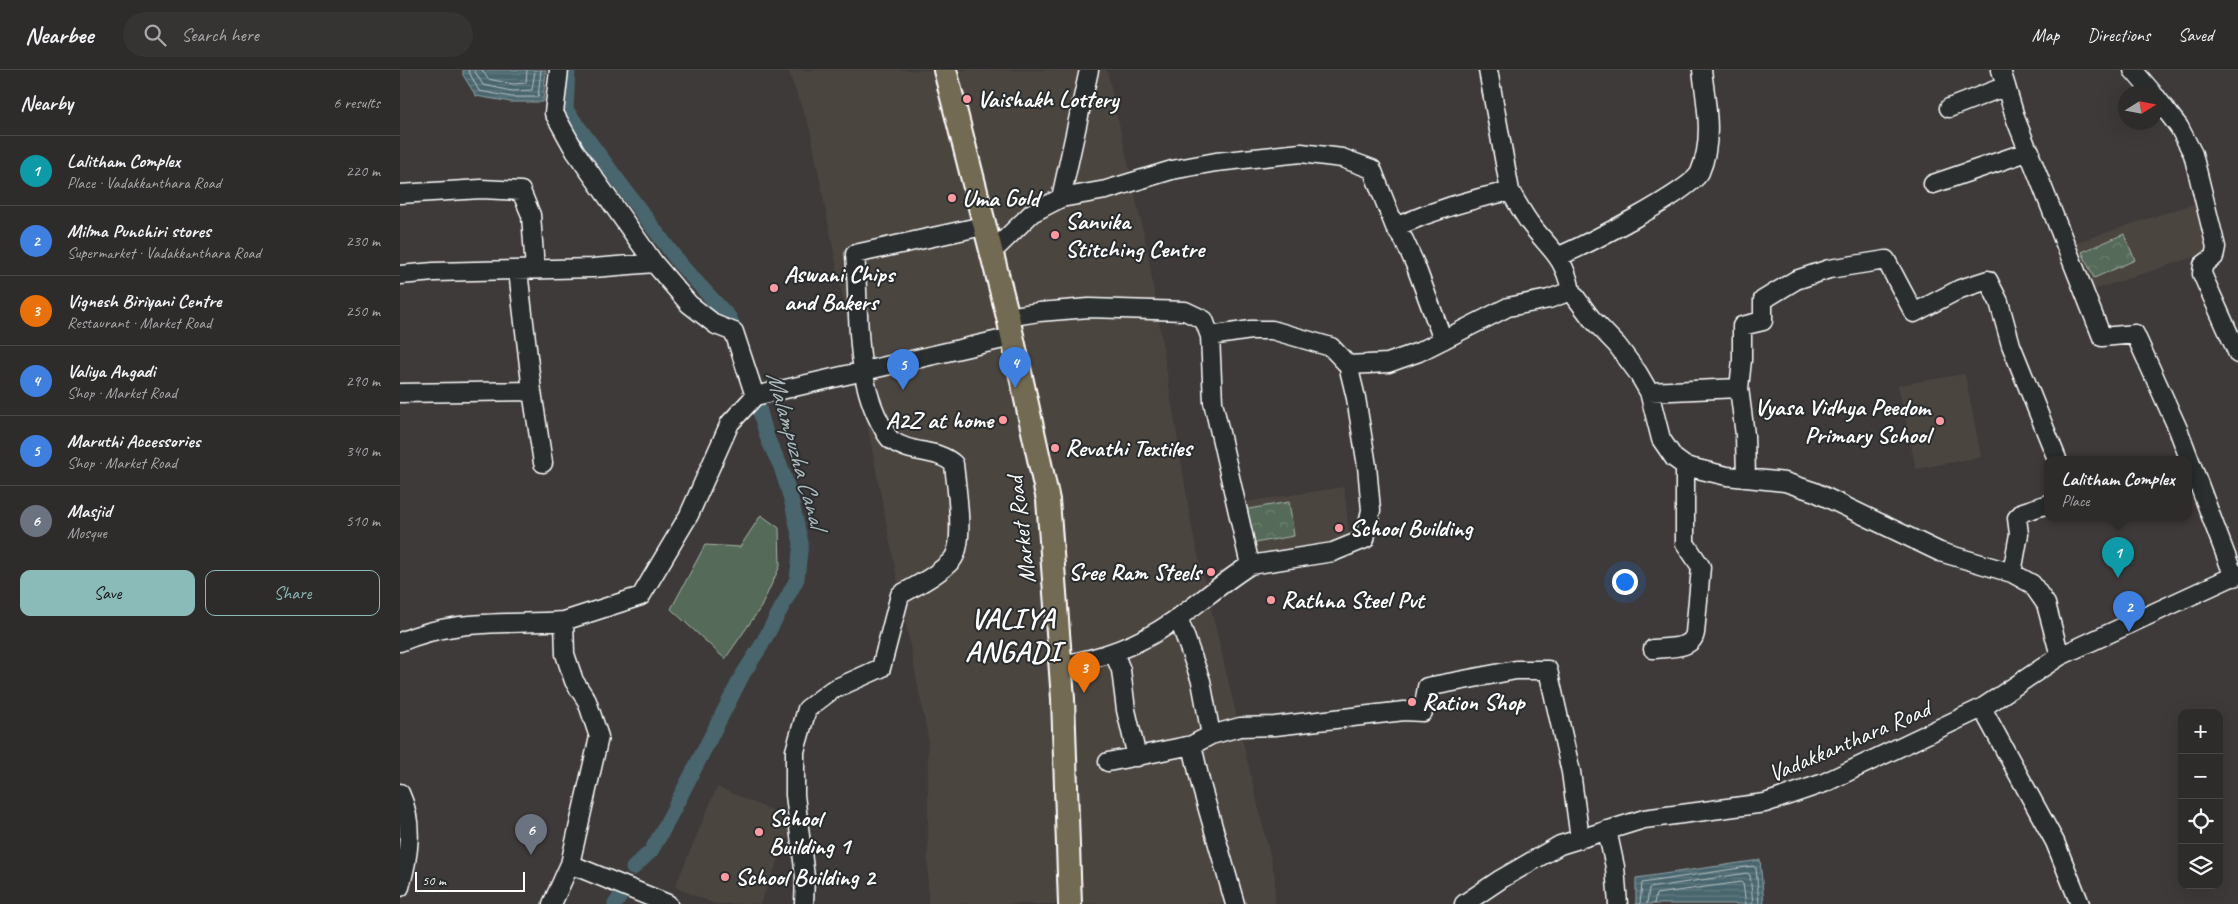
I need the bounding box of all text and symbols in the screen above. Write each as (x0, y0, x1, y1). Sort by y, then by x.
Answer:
search box (123, 12, 473, 57)
text: Nearbee (25, 20, 93, 50)
icon: search (141, 21, 169, 49)
text: Search here (181, 23, 259, 47)
text: Map (2032, 24, 2059, 46)
text: Directions (2087, 24, 2150, 46)
text: Saved (2178, 24, 2213, 46)
place label: Vaishakh Lottery (977, 84, 1120, 114)
north arrow (2118, 85, 2163, 130)
text: Nearby (20, 90, 73, 116)
text: 6 results (333, 93, 380, 113)
marker: Vaishakh Lottery (961, 93, 973, 105)
text: Lalitham Complex (67, 149, 180, 173)
text: 1 (32, 161, 40, 181)
text: 220 m (346, 161, 380, 181)
text: Place · Vadakkanthara Road (67, 173, 221, 193)
place label: Uma Gold (962, 183, 1043, 213)
marker: Uma Gold (946, 192, 958, 204)
place label: Sanvika Stitching Centre (1065, 206, 1206, 264)
text: Milma Punchiri stores (67, 219, 211, 243)
marker: Sanvika Stitching Centre (1049, 229, 1061, 241)
text: 2 (32, 231, 40, 251)
text: 230 m (346, 231, 380, 251)
text: Supermarket · Vadakkanthara Road (67, 243, 261, 263)
place label: Aswani Chips and Bakers (784, 259, 897, 317)
marker: Aswani Chips and Bakers (768, 282, 780, 294)
text: Vignesh Biriyani Centre (67, 289, 221, 313)
text: 3 (32, 301, 40, 321)
text: 250 m (346, 301, 380, 321)
text: Restaurant · Market Road (67, 313, 212, 333)
pin: 4 (999, 347, 1031, 388)
pin: 5 (887, 349, 919, 390)
text: Valiya Angadi (67, 359, 155, 383)
water label: Malampuzha Canal (758, 368, 836, 539)
text: 4 (32, 371, 40, 391)
text: 290 m (346, 371, 380, 391)
text: Shop · Market Road (67, 383, 177, 403)
place label: Vyasa Vidhya Peedom Primary School (1754, 392, 1935, 450)
place label: A2Z at home (886, 405, 995, 435)
marker: A2Z at home (997, 414, 1009, 426)
marker: Vyasa Vidhya Peedom Primary School (1934, 415, 1946, 427)
text: Maruthi Accessories (67, 429, 200, 453)
place label: Revathi Textiles (1065, 433, 1194, 463)
text: 5 (33, 441, 39, 461)
text: 340 m (346, 441, 380, 461)
marker: Revathi Textiles (1049, 442, 1061, 454)
text: Shop · Market Road (67, 453, 177, 473)
popup (2044, 456, 2192, 521)
text: Lalitham Complex (2061, 467, 2175, 491)
street label: Market Road (999, 471, 1042, 585)
text: Place (2061, 491, 2090, 511)
text: Masjid (67, 499, 111, 523)
text: 6 (32, 511, 40, 531)
text: 510 m (346, 511, 380, 531)
place label: School Building (1349, 513, 1474, 543)
marker: School Building (1333, 522, 1345, 534)
text: Mosque (67, 523, 107, 543)
pin: 1 (2102, 537, 2134, 578)
place label: Sree Ram Steels (1068, 557, 1204, 587)
marker: Sree Ram Steels (1205, 566, 1217, 578)
your location (1612, 569, 1638, 595)
button: Save (20, 570, 195, 616)
button: Share (205, 570, 380, 616)
place label: Rathna Steel Pvt (1281, 585, 1427, 615)
pin: 2 (2113, 591, 2145, 632)
marker: Rathna Steel Pvt (1265, 594, 1277, 606)
district label: VALIYA ANGADI (965, 600, 1066, 670)
pin: 3 (1068, 652, 1100, 693)
place label: Ration Shop (1422, 687, 1526, 717)
street label: Vadakkanthara Road (1764, 692, 1938, 789)
marker: Ration Shop (1406, 696, 1418, 708)
map controls (2178, 709, 2223, 889)
button: + (2178, 709, 2223, 754)
button: − (2178, 754, 2223, 799)
button: locate (2178, 799, 2223, 844)
place label: School Building 1 (769, 803, 853, 861)
pin: 6 (515, 814, 547, 855)
marker: School Building 1 (753, 826, 765, 838)
button: layers (2178, 844, 2223, 889)
place label: School Building 2 (735, 862, 877, 892)
scale bar (415, 869, 525, 892)
marker: School Building 2 (719, 871, 731, 883)
text: 50 m (422, 872, 446, 889)

